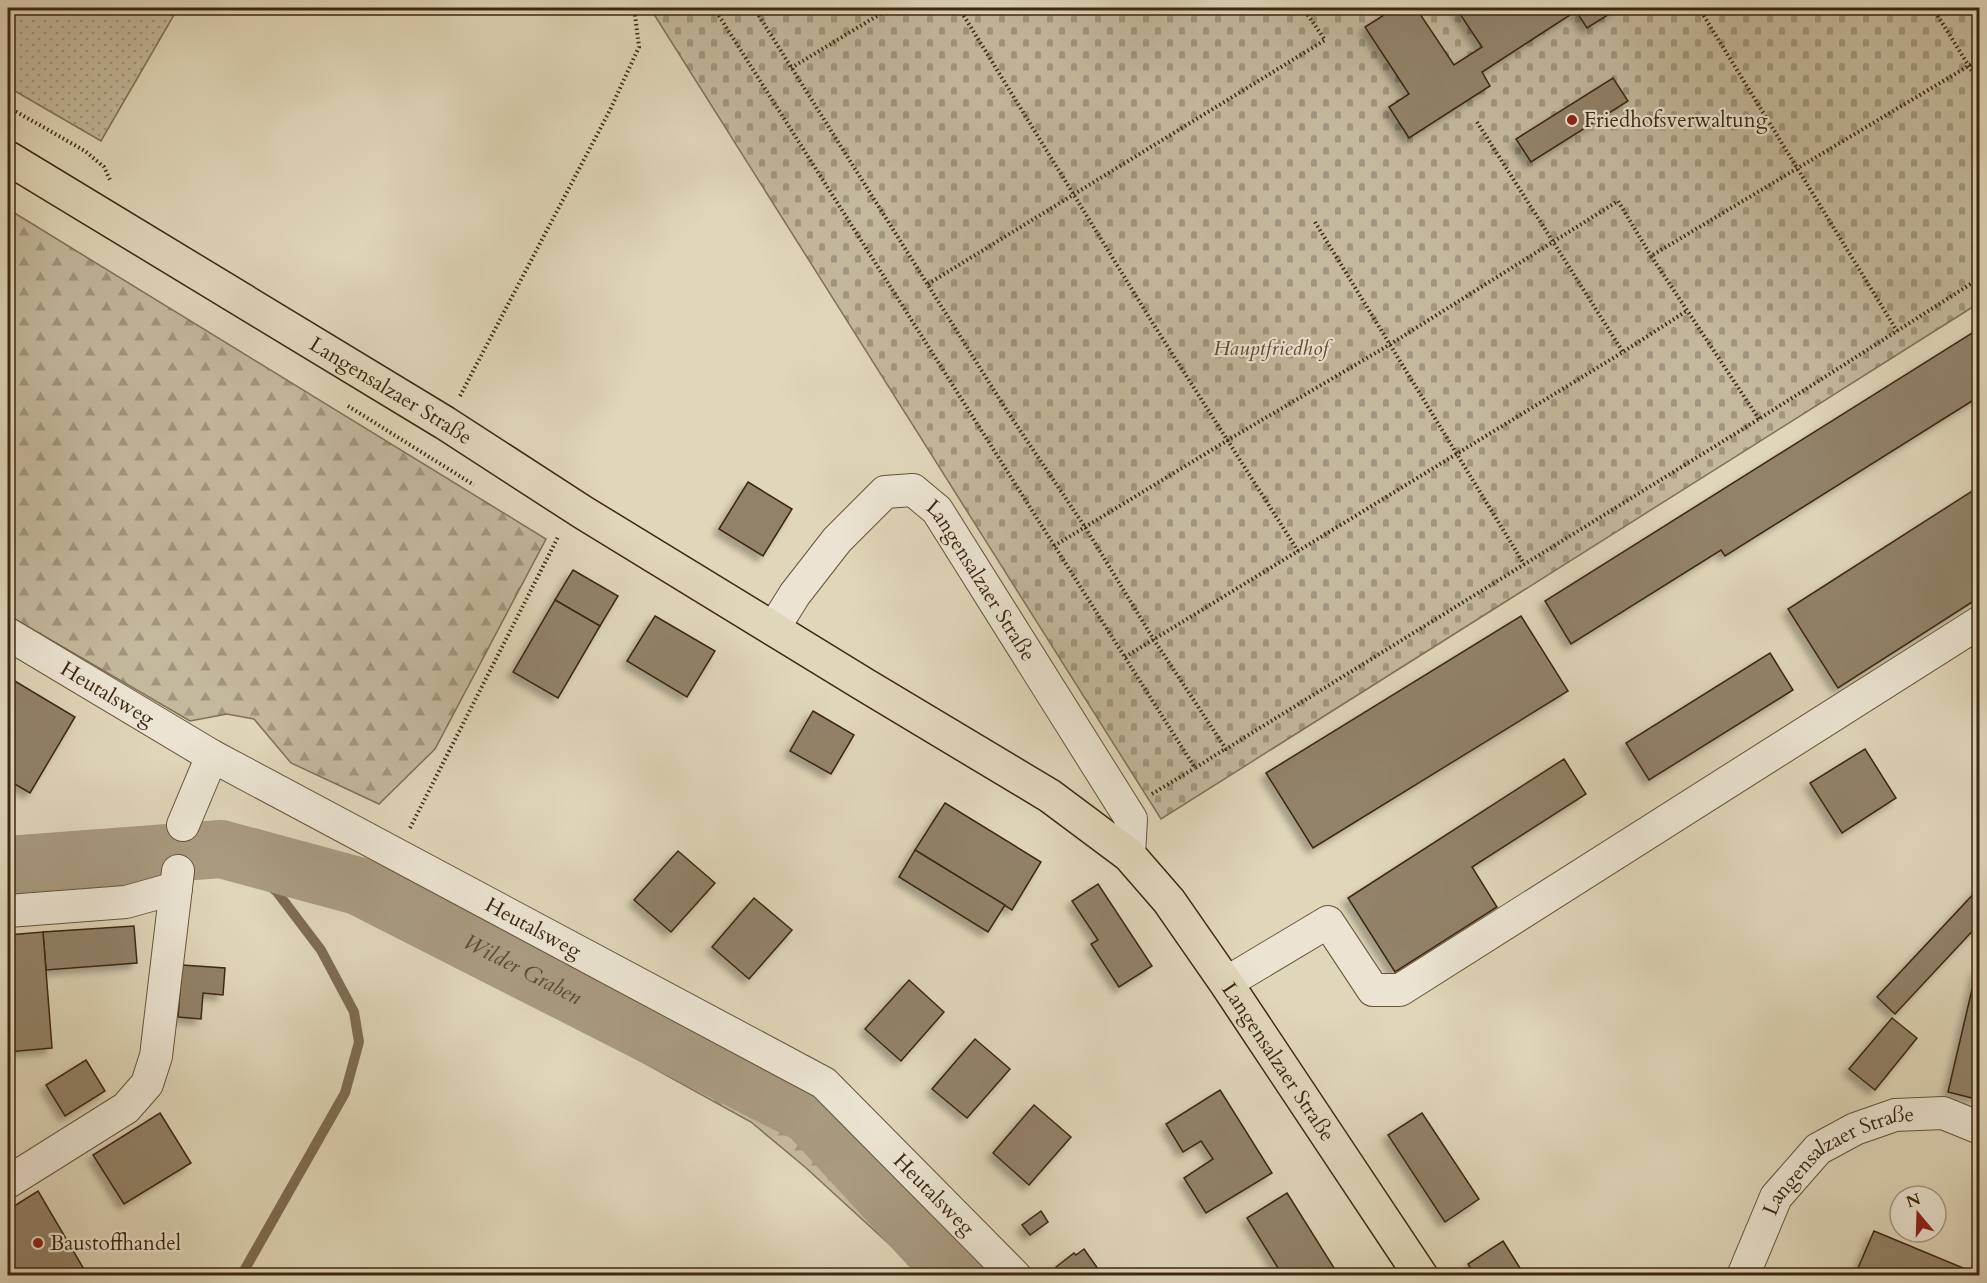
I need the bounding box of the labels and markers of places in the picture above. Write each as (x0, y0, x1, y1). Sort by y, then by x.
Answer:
place label: Friedhofsverwaltung (1584, 106, 1768, 135)
marker: Friedhofsverwaltung (1565, 113, 1579, 127)
place label: Baustoffhandel (50, 1229, 181, 1258)
marker: Baustoffhandel (31, 1236, 45, 1250)

